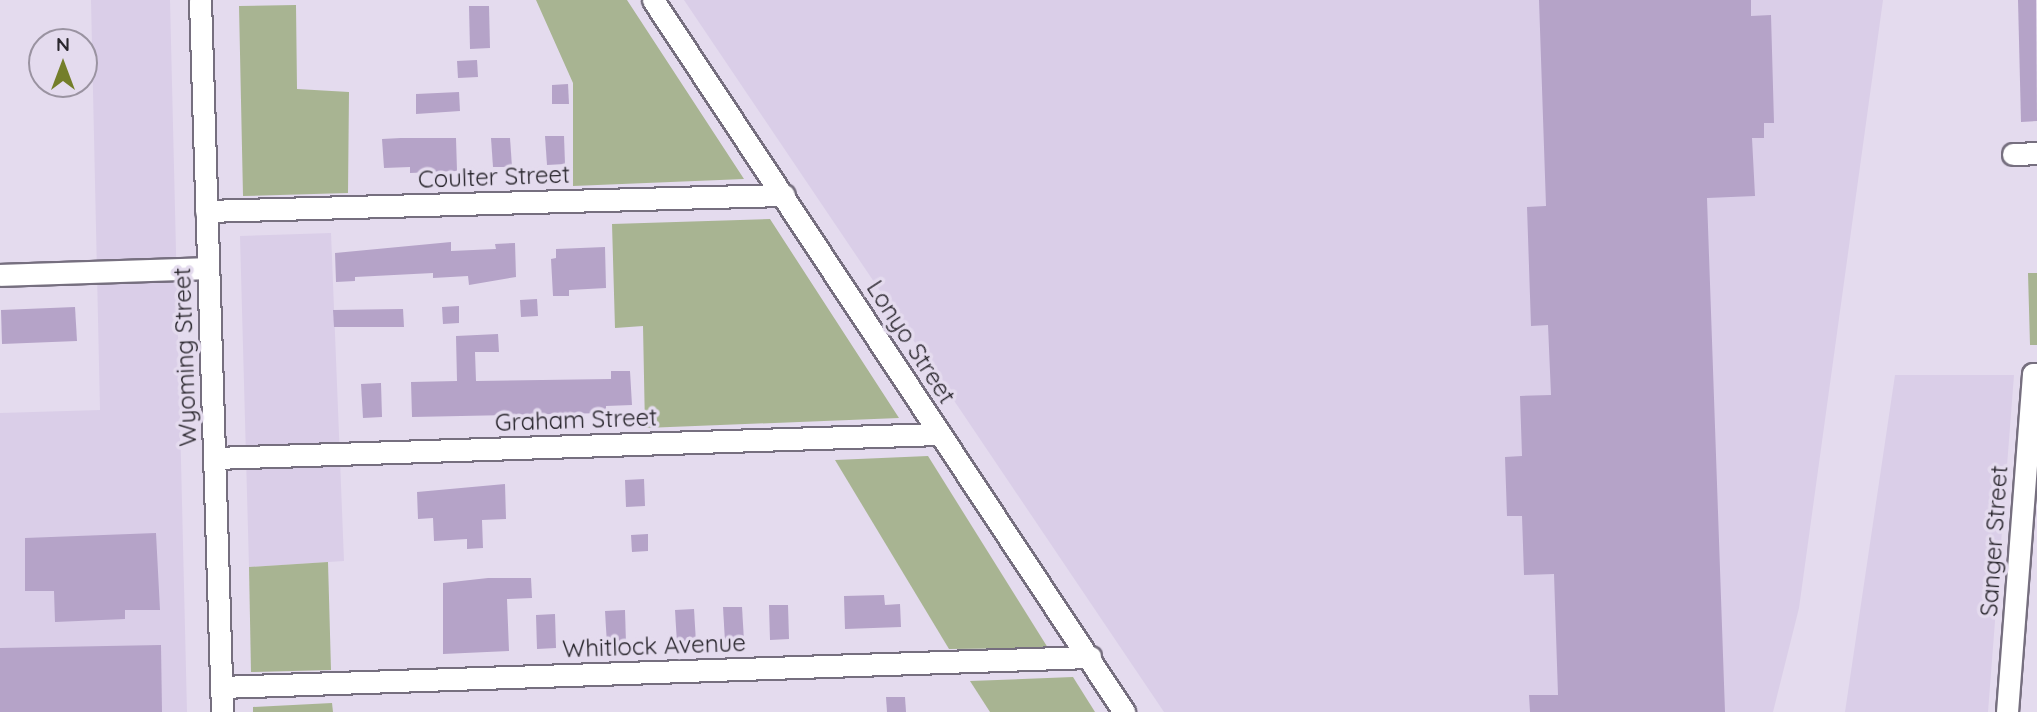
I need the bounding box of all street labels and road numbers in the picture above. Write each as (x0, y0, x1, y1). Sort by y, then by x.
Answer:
street label: Coulter Street (417, 160, 571, 194)
street label: Wyoming Street (167, 267, 203, 447)
street label: Lonyo Street (860, 275, 962, 409)
street label: Graham Street (494, 403, 658, 437)
street label: Sanger Street (1974, 465, 2014, 617)
street label: Whitlock Avenue (562, 628, 746, 664)

